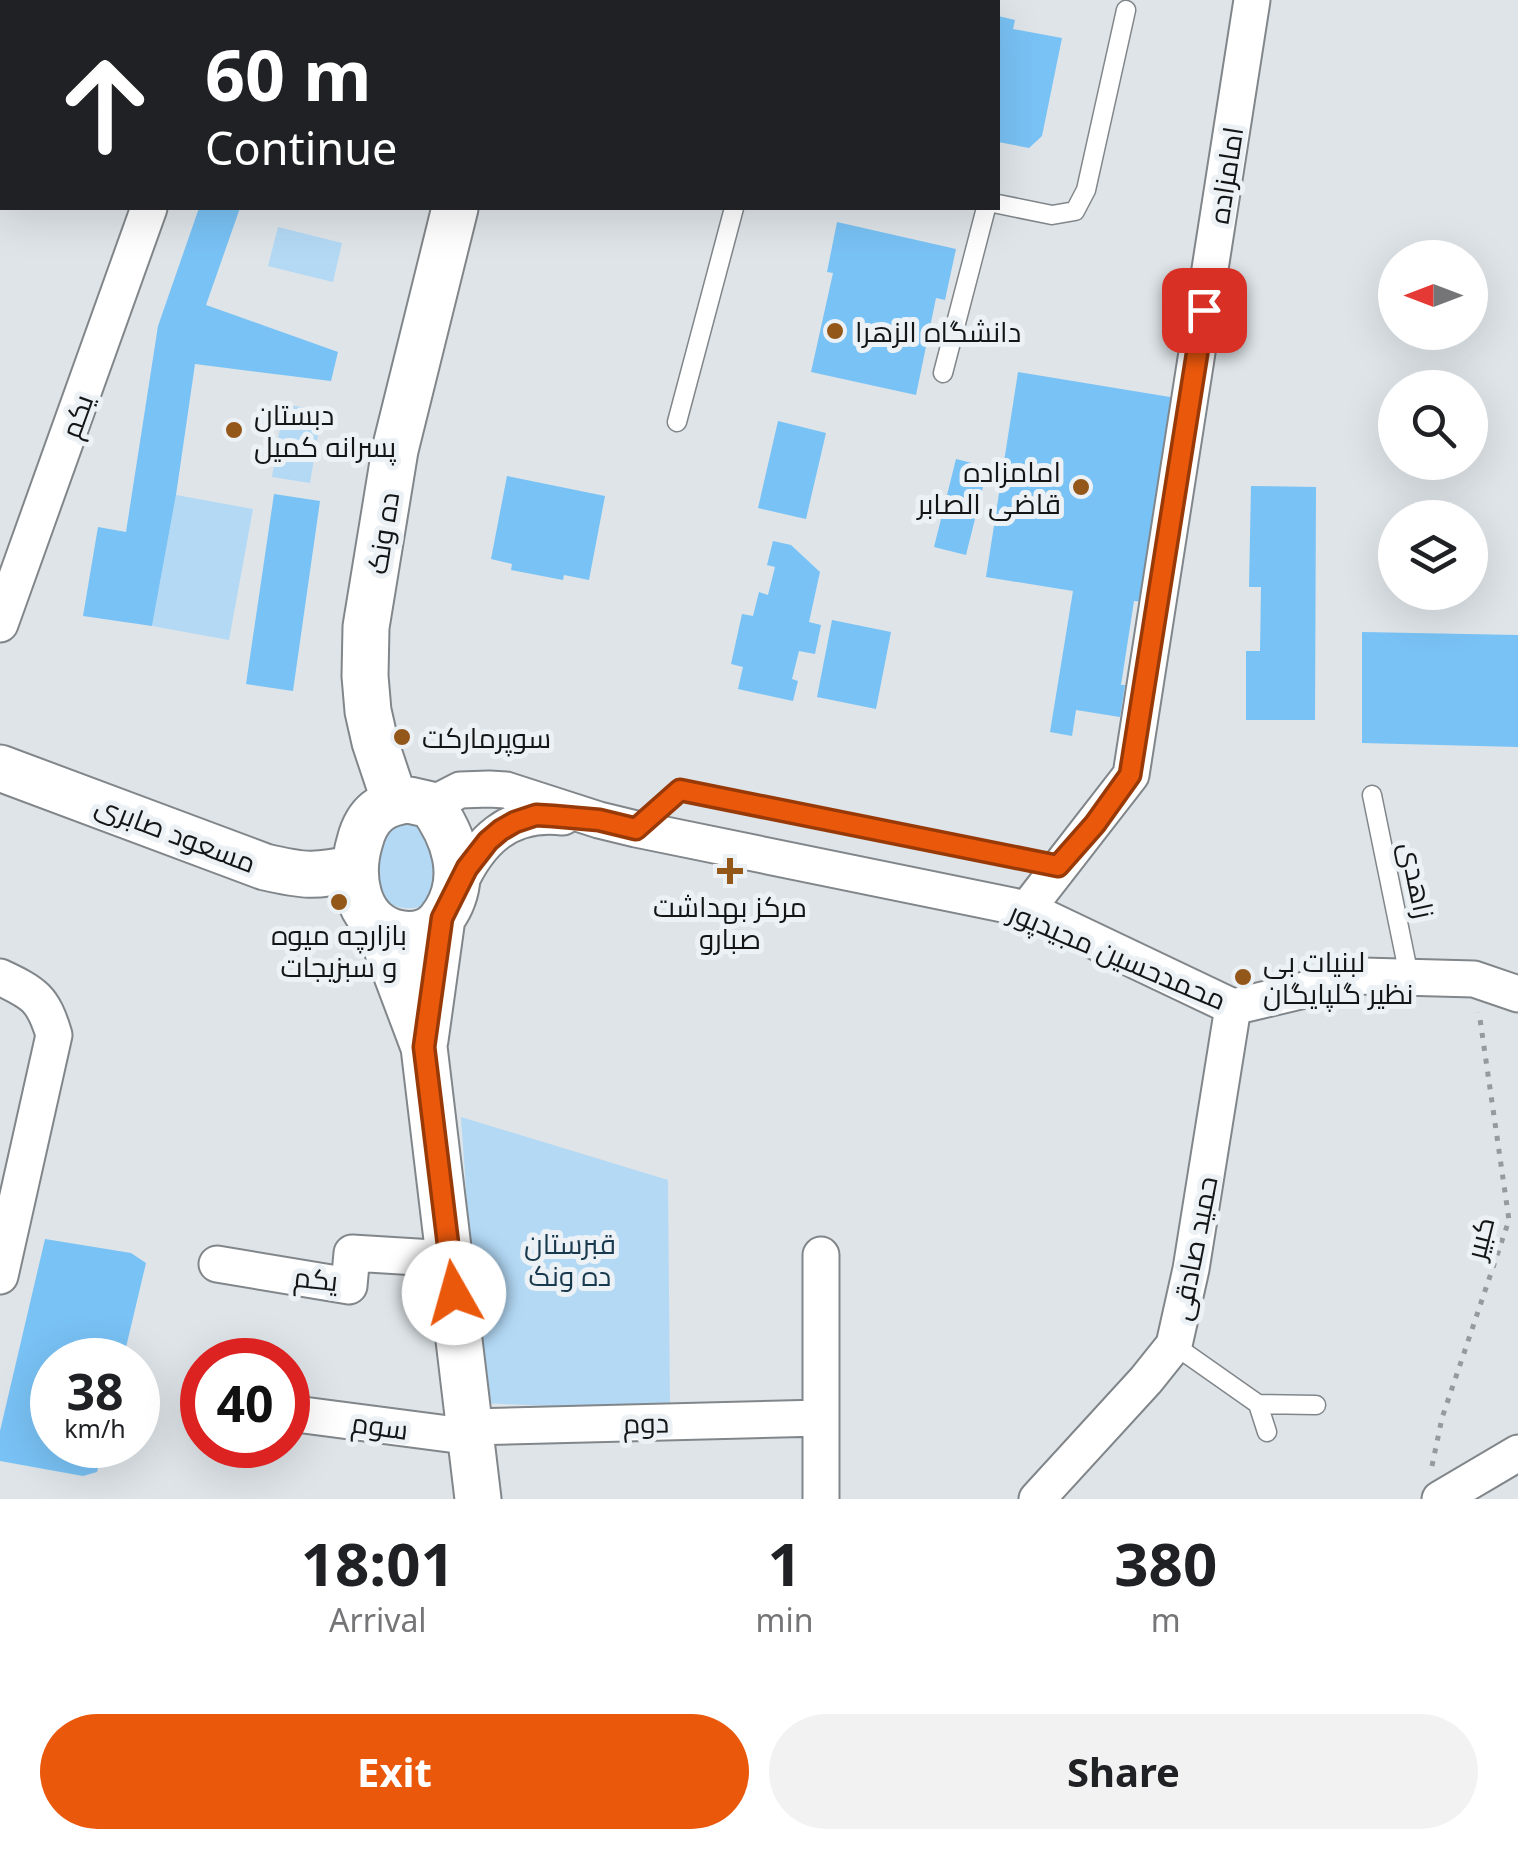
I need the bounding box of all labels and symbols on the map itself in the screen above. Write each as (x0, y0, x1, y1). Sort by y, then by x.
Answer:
street label: امامزاده (1199, 124, 1251, 226)
north arrow (1378, 240, 1488, 350)
pin (1162, 268, 1247, 353)
place label: دانشگاه الزهرا (855, 312, 1021, 350)
marker: دانشگاه الزهرا (824, 320, 846, 342)
street label: یکم (51, 388, 103, 444)
place label: دبستان پسرانه كميل (254, 395, 397, 466)
marker: دبستان پسرانه كميل (223, 419, 245, 441)
place label: امامزاده قاضی الصابر (915, 452, 1061, 522)
marker: امامزاده قاضی الصابر (1070, 476, 1092, 498)
street label: ده ونک (357, 489, 407, 577)
place label: سوپرمارکت (422, 718, 551, 757)
marker: سوپرمارکت (391, 726, 413, 748)
street label: مسعود صابری (90, 785, 262, 881)
street label: زاهدی (1391, 838, 1445, 922)
marker: مرکز بهداشت صبارو (717, 858, 743, 884)
place label: مرکز بهداشت صبارو (653, 887, 807, 957)
marker: بازارچه میوه و سبزیجات (328, 891, 350, 913)
street label: محمدحسین مجیدپور (1001, 891, 1232, 1019)
place label: بازارچه میوه و سبزیجات (271, 915, 407, 985)
place label: لبنیات بی نظیر گلپایگان (1263, 942, 1414, 1012)
marker: لبنیات بی نظیر گلپایگان (1232, 966, 1254, 988)
street label: حمید صادقی (1160, 1173, 1226, 1323)
street label: کبیر (1455, 1213, 1503, 1265)
park label: قبرستان ده ونک (524, 1224, 616, 1294)
position arrow (402, 1241, 506, 1345)
street label: یکم (292, 1257, 341, 1301)
speed limit sign: 40 (180, 1338, 310, 1468)
street label: سوم (349, 1402, 411, 1450)
street label: دوم (623, 1403, 670, 1443)

